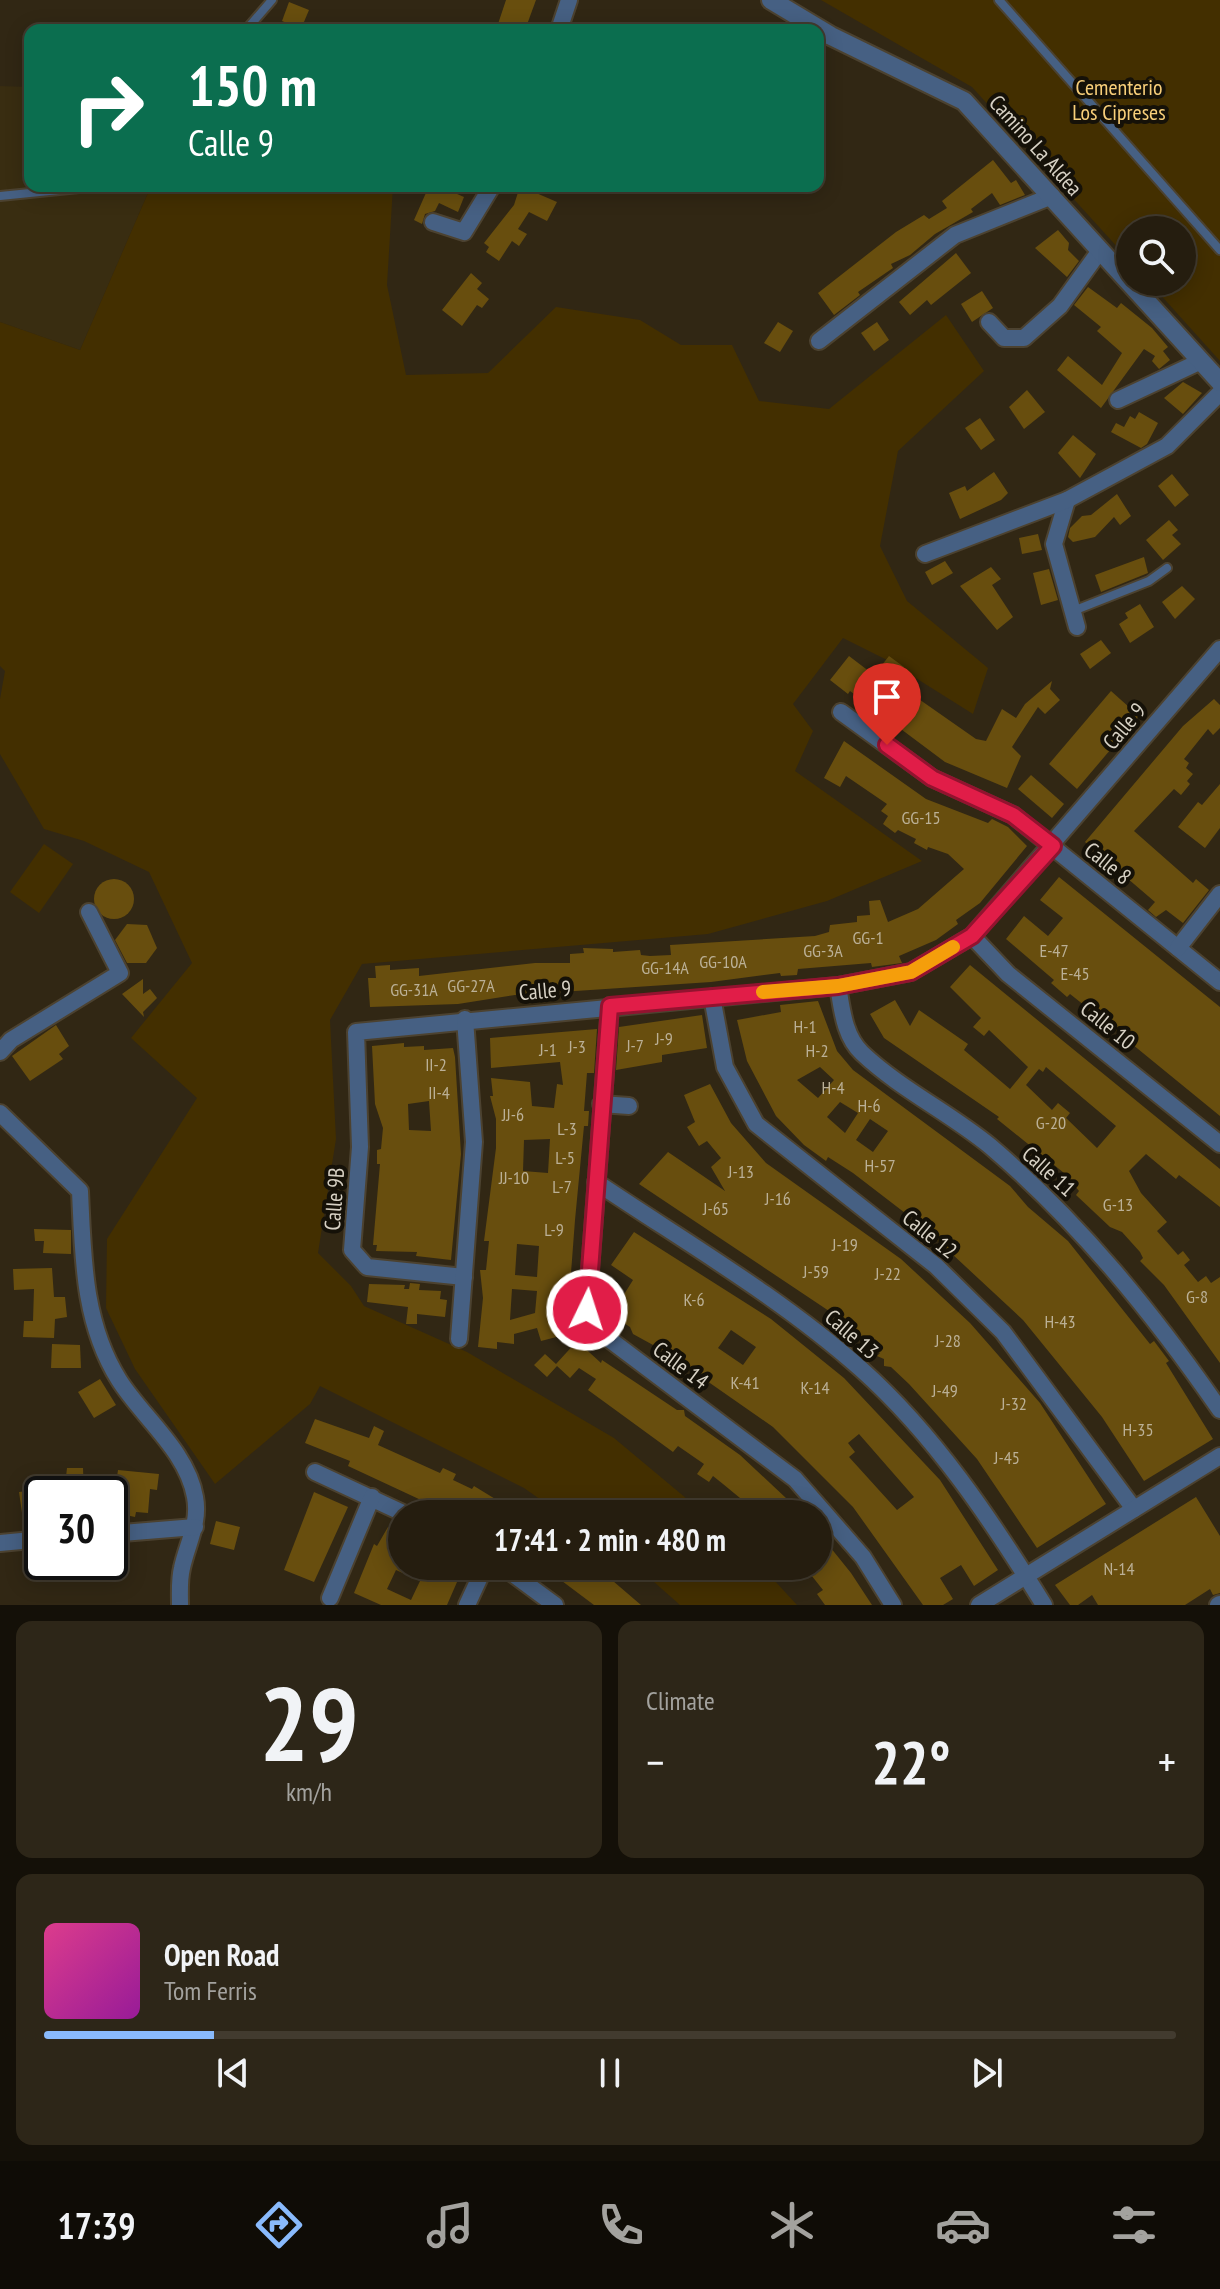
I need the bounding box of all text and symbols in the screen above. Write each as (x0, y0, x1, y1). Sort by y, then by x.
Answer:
text: 150 m (188, 49, 317, 121)
icon: right (56, 56, 160, 160)
park label: Cementerio Los Cipreses (1072, 73, 1166, 126)
street label: Camino La Aldea (983, 89, 1089, 201)
text: Calle 9 (188, 119, 274, 166)
map controls (1116, 216, 1196, 296)
button: search (1116, 216, 1196, 296)
pin (853, 663, 921, 745)
icon: arrive (865, 675, 909, 719)
street label: Calle 9 (1096, 697, 1152, 755)
house number: GG-15 (901, 806, 941, 829)
street label: Calle 8 (1079, 836, 1137, 890)
house number: GG-1 (852, 926, 884, 949)
house number: GG-3A (803, 939, 843, 962)
house number: E-47 (1039, 939, 1069, 962)
house number: GG-10A (699, 950, 747, 973)
house number: GG-14A (641, 956, 689, 979)
house number: E-45 (1060, 962, 1090, 985)
house number: GG-27A (447, 974, 495, 997)
street label: Calle 9 (518, 974, 572, 1006)
house number: GG-31A (390, 978, 438, 1001)
street label: Calle 10 (1075, 994, 1141, 1056)
house number: H-1 (794, 1015, 817, 1038)
house number: J-9 (654, 1027, 673, 1050)
house number: J-7 (625, 1034, 644, 1057)
house number: J-3 (567, 1035, 586, 1058)
house number: J-1 (538, 1038, 557, 1061)
house number: H-2 (806, 1039, 829, 1062)
house number: II-2 (425, 1053, 447, 1076)
house number: H-4 (822, 1076, 845, 1099)
house number: II-4 (428, 1081, 450, 1104)
house number: H-6 (858, 1094, 881, 1117)
house number: JJ-6 (501, 1103, 524, 1126)
house number: G-20 (1036, 1111, 1066, 1134)
house number: L-3 (557, 1117, 577, 1140)
street label: Calle 11 (1016, 1140, 1082, 1202)
house number: L-5 (555, 1146, 575, 1169)
house number: H-57 (864, 1154, 896, 1177)
house number: J-13 (727, 1160, 754, 1183)
house number: JJ-10 (498, 1166, 529, 1189)
street label: Calle 9B (318, 1167, 350, 1231)
house number: L-7 (552, 1175, 572, 1198)
house number: J-16 (764, 1187, 791, 1210)
house number: G-13 (1103, 1193, 1133, 1216)
house number: J-65 (702, 1197, 729, 1220)
street label: Calle 12 (897, 1203, 963, 1265)
house number: L-9 (544, 1218, 564, 1241)
house number: J-19 (831, 1233, 858, 1256)
house number: J-59 (802, 1260, 829, 1283)
house number: J-22 (874, 1262, 901, 1285)
position arrow (545, 1268, 629, 1352)
house number: G-8 (1186, 1285, 1208, 1308)
house number: K-6 (683, 1288, 705, 1311)
street label: Calle 13 (819, 1303, 885, 1365)
house number: H-43 (1044, 1310, 1076, 1333)
house number: J-28 (934, 1329, 961, 1352)
street label: Calle 14 (648, 1335, 714, 1395)
house number: K-41 (730, 1371, 760, 1394)
house number: K-14 (800, 1376, 830, 1399)
house number: J-49 (931, 1379, 958, 1402)
house number: J-32 (1000, 1392, 1027, 1415)
house number: H-35 (1122, 1418, 1154, 1441)
house number: J-45 (993, 1446, 1020, 1469)
speed limit sign: 30 (24, 1476, 128, 1580)
text: 17:41 · 2 min · 480 m (494, 1520, 726, 1559)
house number: N-14 (1103, 1557, 1135, 1580)
text: 29 (259, 1655, 359, 1790)
text: Climate (646, 1684, 715, 1717)
text: 22° (871, 1723, 951, 1801)
text: − (646, 1733, 664, 1790)
text: + (1158, 1733, 1176, 1790)
text: km/h (286, 1775, 332, 1808)
text: Open Road (164, 1935, 279, 1974)
text: Tom Ferris (164, 1974, 257, 2007)
icon: previous (211, 2051, 255, 2095)
icon: pause (588, 2051, 632, 2095)
icon: next (965, 2051, 1009, 2095)
icon: directions (251, 2197, 307, 2253)
icon: music (422, 2197, 478, 2253)
icon: phone (593, 2197, 649, 2253)
icon: climate (764, 2197, 820, 2253)
icon: car (935, 2197, 991, 2253)
icon: filters (1106, 2197, 1162, 2253)
text: 17:39 (58, 2202, 135, 2249)

